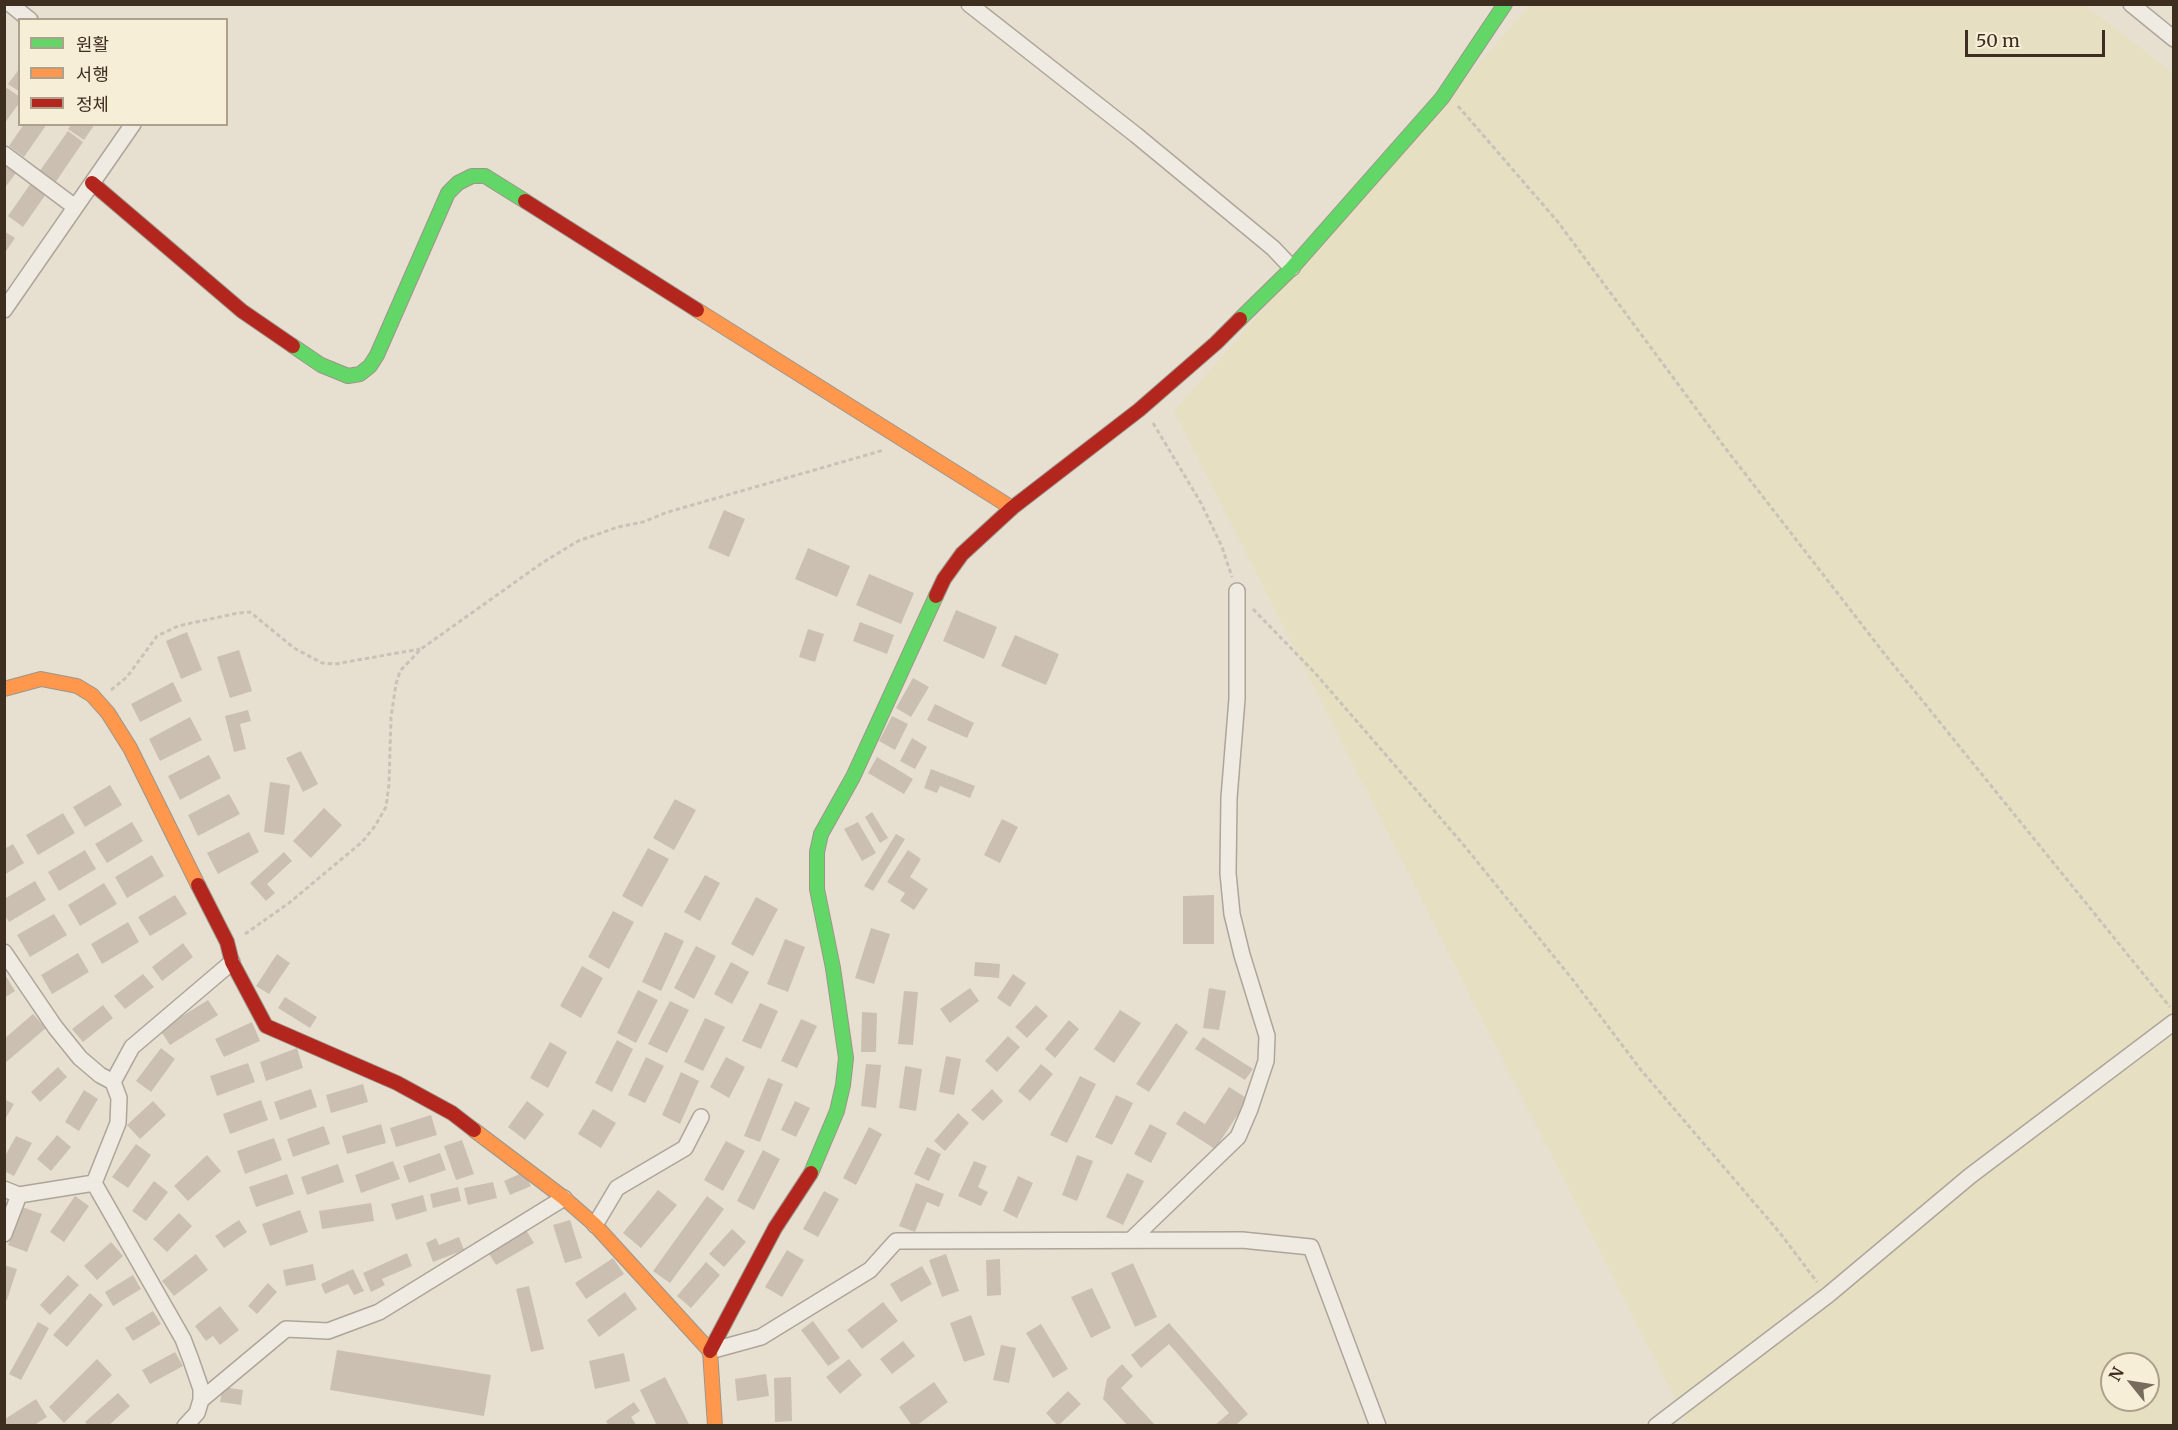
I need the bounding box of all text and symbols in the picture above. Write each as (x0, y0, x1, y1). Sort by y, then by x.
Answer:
legend (18, 18, 228, 126)
scale bar (1968, 18, 2108, 56)
text: 50 m (1976, 29, 2020, 52)
text: 원활 (76, 33, 109, 56)
text: 서행 (76, 63, 109, 86)
text: 정체 (76, 93, 109, 116)
north arrow (2100, 1352, 2160, 1412)
text: N (2104, 1364, 2128, 1384)

